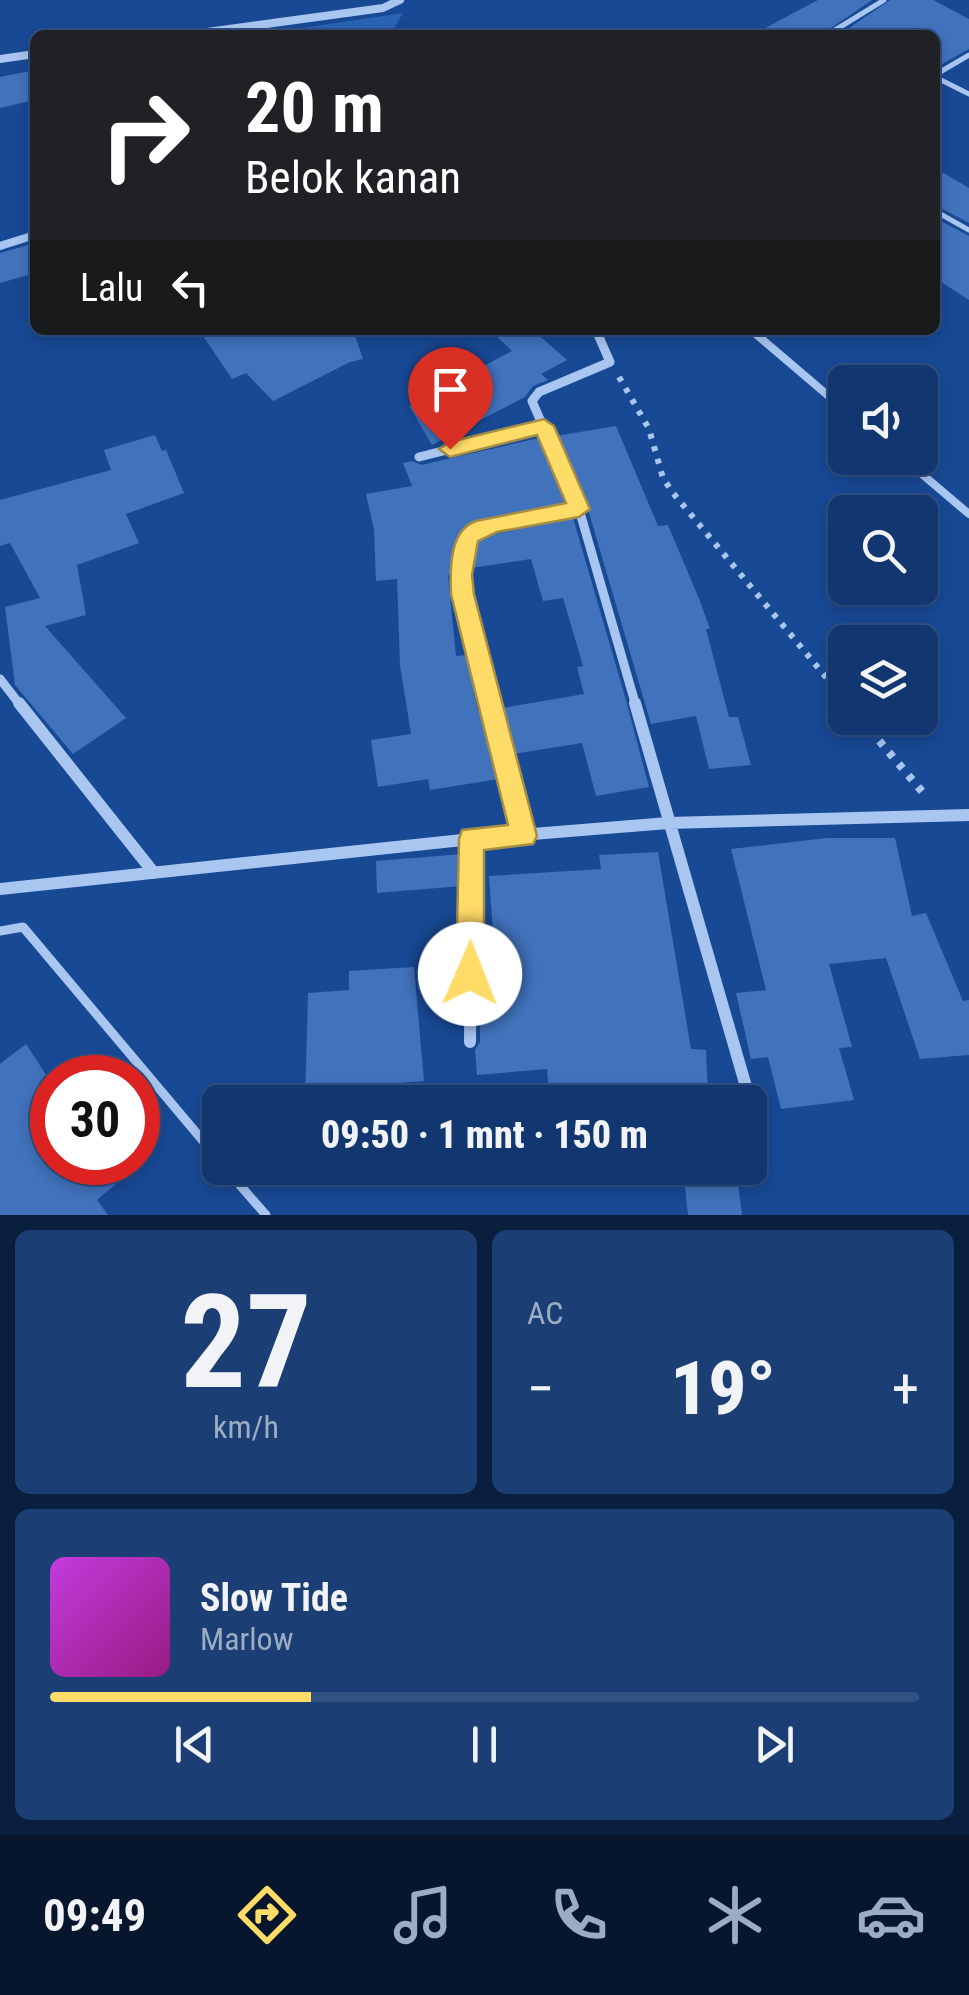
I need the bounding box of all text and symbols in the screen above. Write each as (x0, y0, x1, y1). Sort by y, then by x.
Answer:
text: 20 m (245, 67, 384, 149)
icon: right (80, 70, 210, 200)
text: Belok kanan (245, 151, 461, 204)
icon: left (163, 260, 218, 315)
text: Lalu (80, 266, 143, 310)
pin (408, 347, 493, 450)
icon: arrive (423, 362, 478, 417)
map controls (828, 365, 938, 735)
button: sound (828, 365, 938, 475)
button: search (828, 495, 938, 605)
button: layers (828, 625, 938, 735)
position arrow (418, 922, 522, 1026)
speed limit sign: 30 (30, 1055, 160, 1185)
text: 09:50 · 1 mnt · 150 m (321, 1113, 648, 1157)
text: 27 (180, 1266, 312, 1419)
text: AC (527, 1294, 563, 1332)
text: 19° (670, 1344, 776, 1432)
text: − (527, 1357, 555, 1421)
text: + (892, 1357, 919, 1421)
text: km/h (213, 1408, 279, 1446)
text: Slow Tide (200, 1576, 348, 1620)
text: Marlow (200, 1620, 293, 1658)
icon: previous (167, 1717, 222, 1772)
icon: pause (457, 1717, 512, 1772)
icon: next (747, 1717, 802, 1772)
icon: directions (232, 1880, 302, 1950)
icon: music (388, 1880, 458, 1950)
icon: phone (544, 1880, 614, 1950)
icon: climate (700, 1880, 770, 1950)
icon: car (856, 1880, 926, 1950)
text: 09:49 (43, 1889, 146, 1942)

